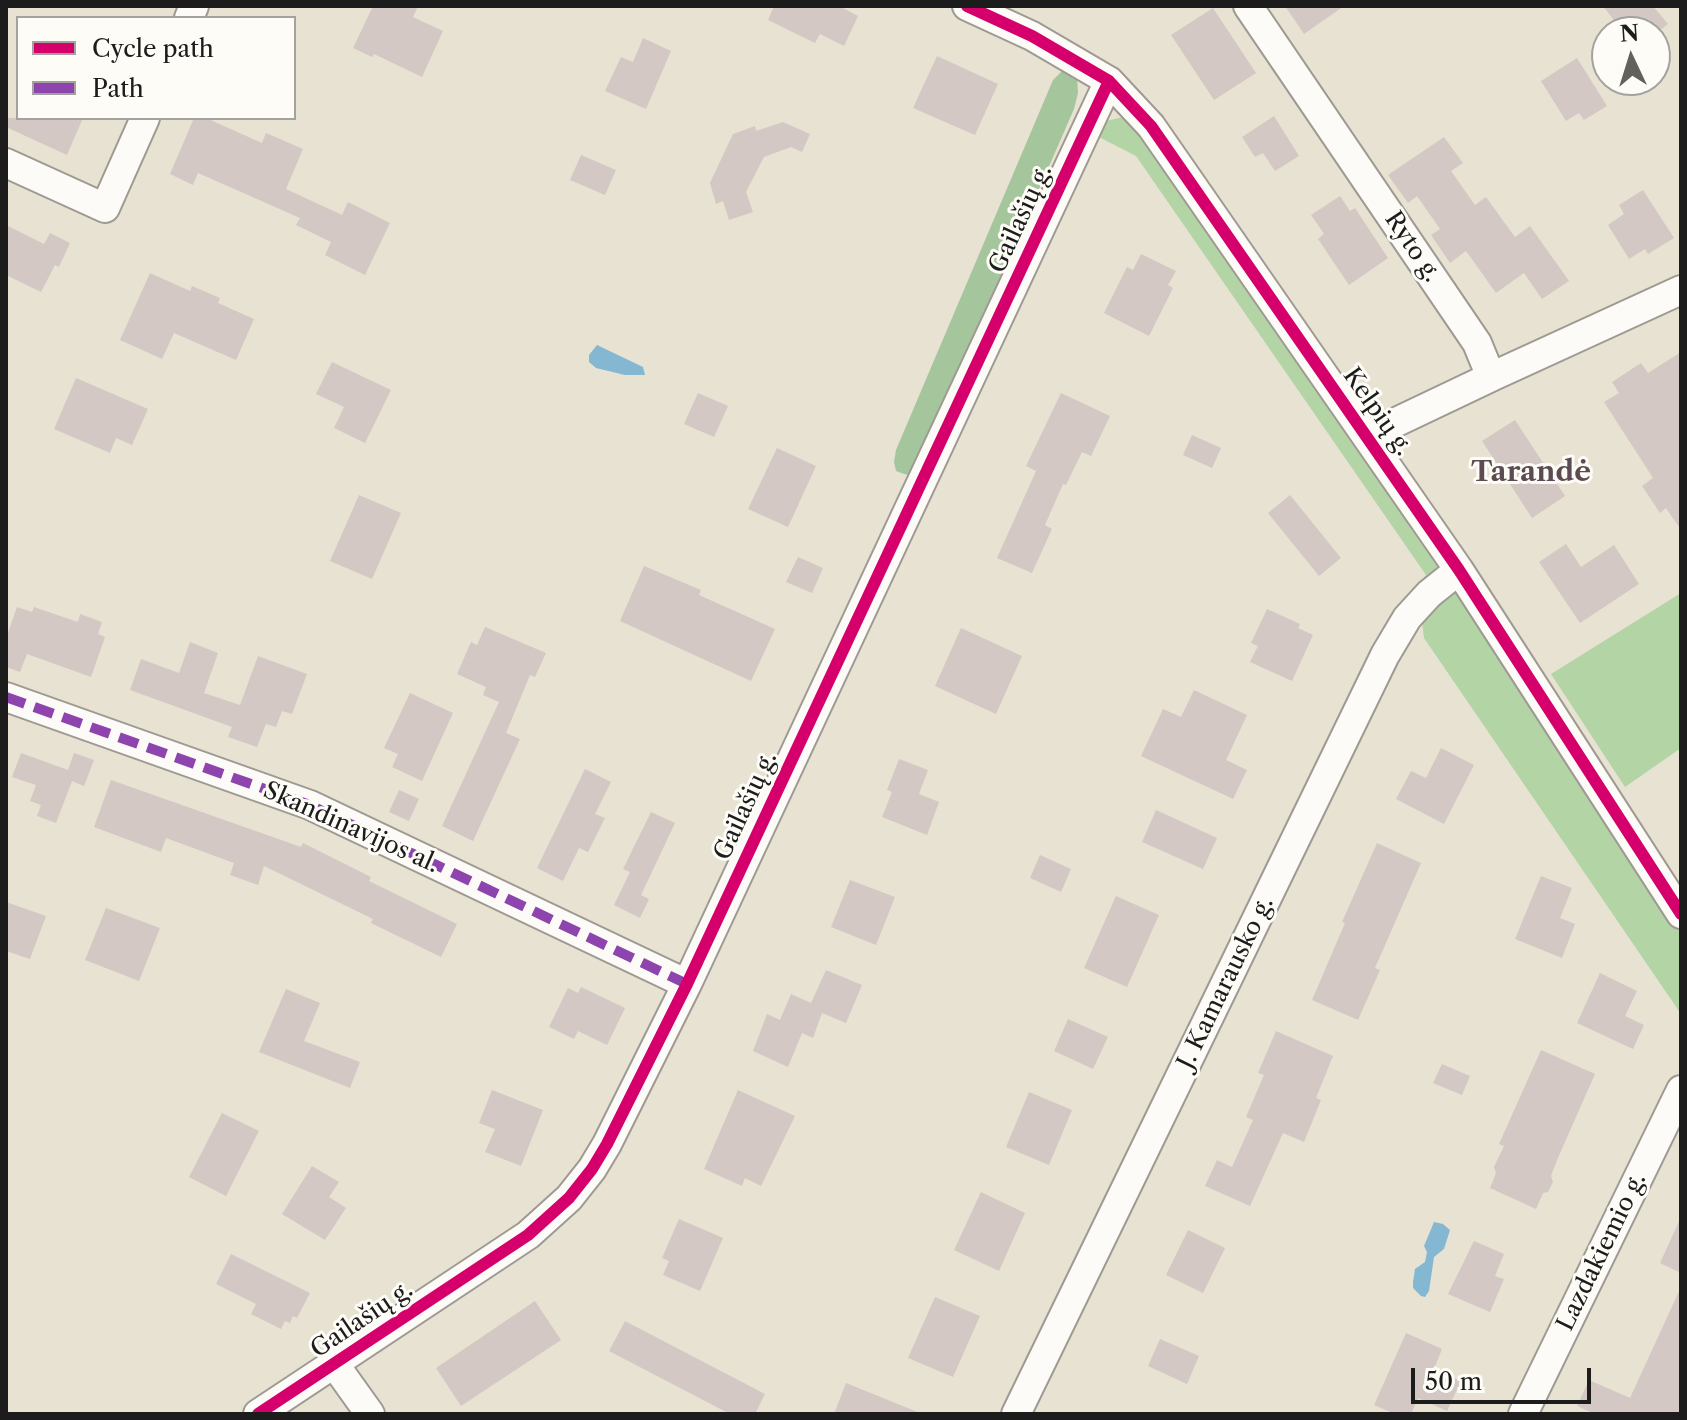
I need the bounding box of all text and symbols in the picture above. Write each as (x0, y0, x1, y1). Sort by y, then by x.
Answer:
legend (16, 16, 296, 120)
north arrow (1591, 16, 1671, 96)
text: N (1619, 19, 1640, 48)
text: Cycle path (92, 34, 214, 63)
text: Path (92, 74, 144, 103)
street label: Gailašių g. (983, 160, 1059, 278)
street label: Ryto g. (1378, 206, 1446, 288)
street label: Kelpių g. (1336, 363, 1418, 461)
district label: Tarandė (1471, 456, 1591, 490)
street label: Gailašių g. (708, 747, 784, 865)
street label: Skandinavijos al. (259, 776, 443, 880)
street label: J. Kamarausko g. (1172, 892, 1280, 1074)
street label: Lazdakiemio g. (1551, 1168, 1653, 1336)
street label: Gailašių g. (306, 1275, 418, 1365)
scale bar (1415, 1352, 1595, 1402)
text: 50 m (1425, 1367, 1482, 1396)

